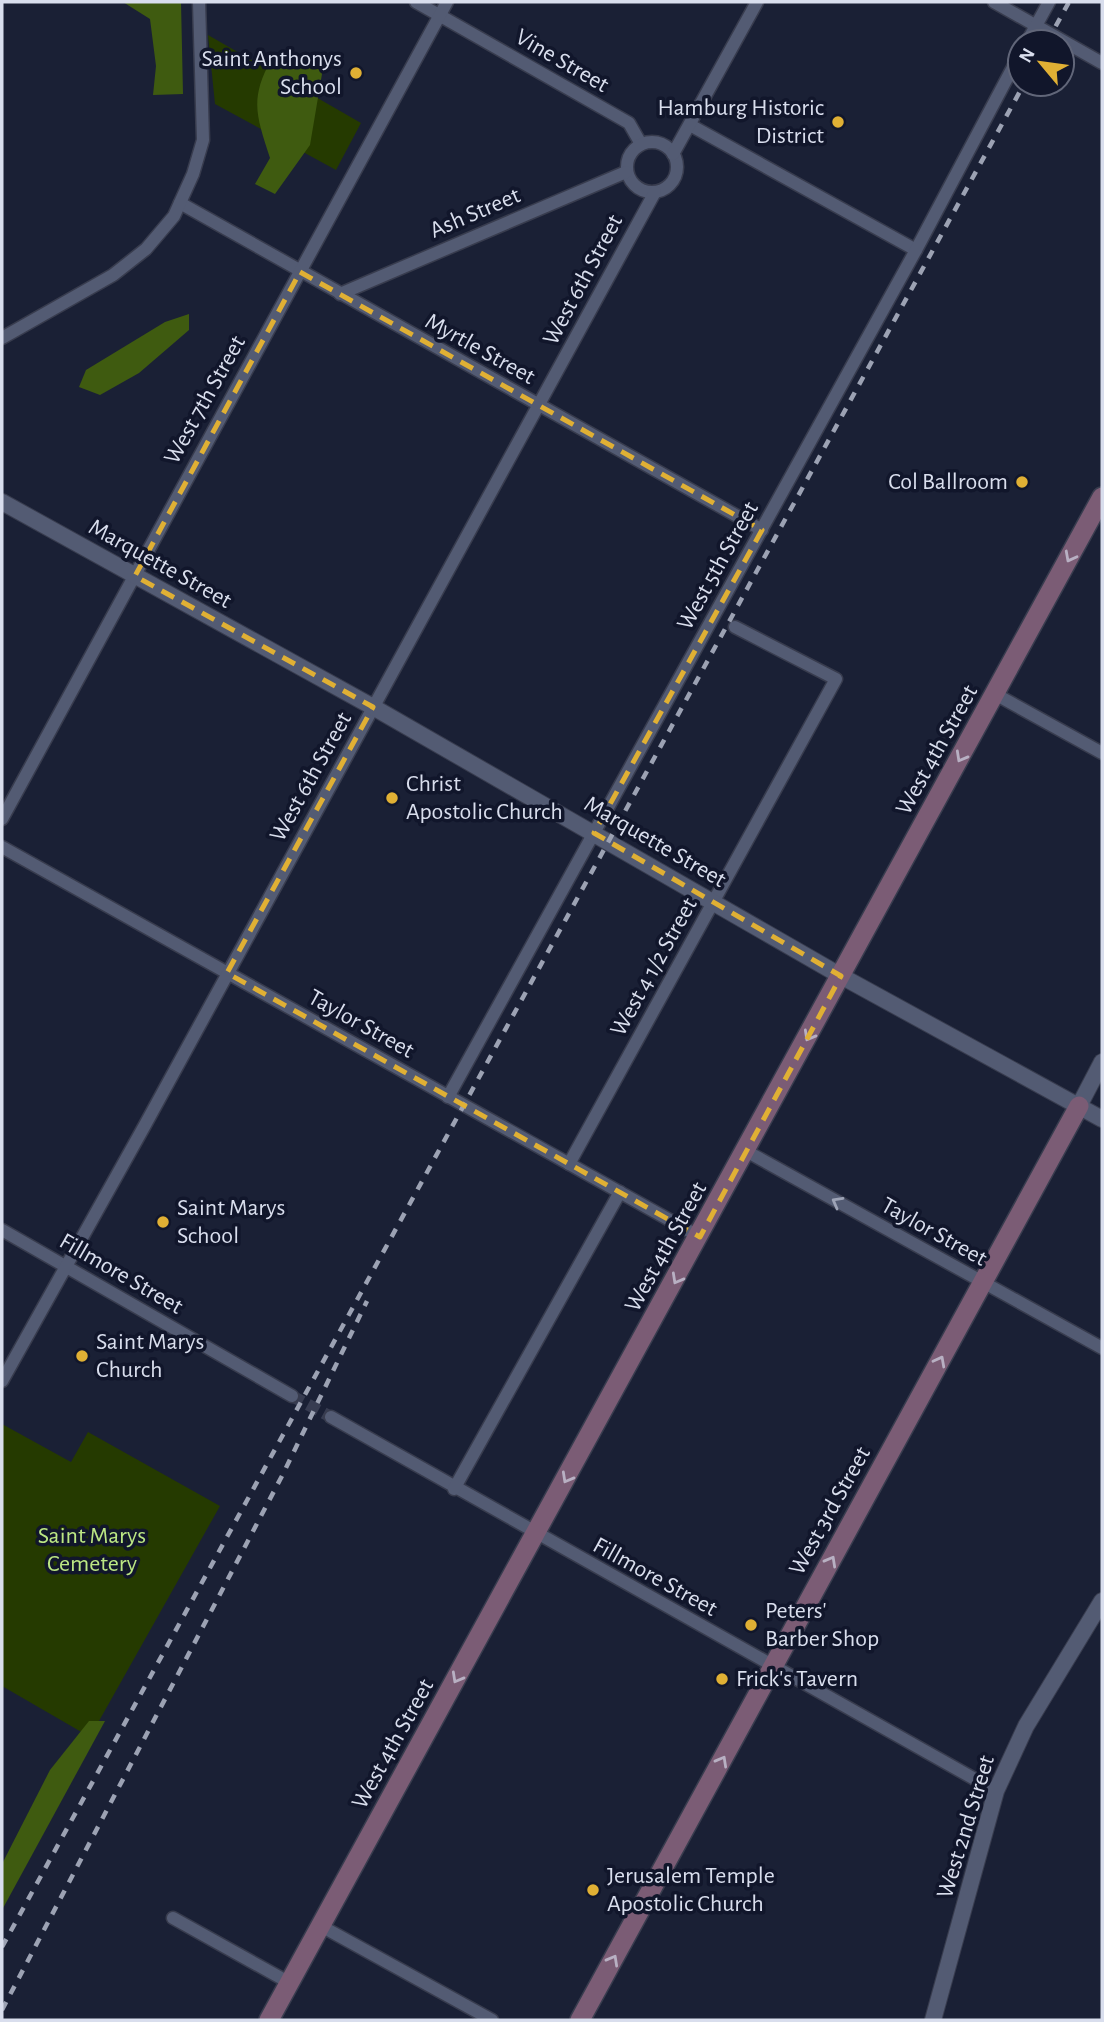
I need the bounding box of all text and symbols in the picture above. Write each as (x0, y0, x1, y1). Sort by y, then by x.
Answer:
street label: Vine Street (511, 25, 613, 97)
north arrow (1006, 28, 1076, 98)
text: N (1016, 45, 1039, 66)
place label: Saint Anthonys School (202, 47, 342, 99)
marker: Saint Anthonys School (348, 65, 364, 81)
place label: Hamburg Historic District (658, 96, 824, 148)
marker: Hamburg Historic District (830, 114, 846, 130)
street label: Ash Street (426, 183, 524, 243)
street label: West 6th Street (539, 211, 628, 349)
street label: Myrtle Street (421, 309, 539, 389)
street label: West 7th Street (160, 332, 250, 468)
place label: Col Ballroom (888, 470, 1008, 494)
marker: Col Ballroom (1014, 474, 1030, 490)
street label: West 5th Street (673, 498, 763, 634)
street label: Marquette Street (85, 515, 236, 613)
one-way arrow (1065, 549, 1078, 562)
street label: West 4th Street (892, 681, 983, 819)
street label: West 6th Street (266, 708, 357, 846)
one-way arrow (956, 749, 970, 762)
place label: Christ Apostolic Church (406, 772, 563, 824)
marker: Christ Apostolic Church (384, 790, 400, 806)
street label: Marquette Street (580, 792, 730, 892)
street label: West 4 1/2 Street (606, 894, 702, 1040)
street label: Taylor Street (304, 985, 418, 1063)
one-way arrow (804, 1029, 817, 1041)
street label: West 4th Street (621, 1178, 712, 1316)
street label: Taylor Street (877, 1193, 991, 1271)
place label: Saint Marys School (177, 1196, 285, 1248)
one-way arrow (832, 1197, 845, 1210)
marker: Saint Marys School (155, 1214, 171, 1230)
street label: Fillmore Street (55, 1229, 187, 1319)
one-way arrow (671, 1272, 685, 1284)
place label: Saint Marys Church (96, 1330, 204, 1382)
marker: Saint Marys Church (74, 1348, 90, 1364)
one-way arrow (931, 1356, 945, 1368)
street label: West 3rd Street (785, 1443, 875, 1579)
one-way arrow (561, 1471, 575, 1483)
park label: Saint Marys Cemetery (38, 1524, 146, 1576)
street label: Fillmore Street (589, 1533, 721, 1621)
one-way arrow (823, 1556, 836, 1568)
place label: Peters' Barber Shop (765, 1599, 879, 1651)
marker: Peters' Barber Shop (743, 1617, 759, 1633)
place label: Frick's Tavern (736, 1667, 858, 1691)
one-way arrow (452, 1670, 465, 1683)
marker: Frick's Tavern (714, 1671, 730, 1687)
street label: West 4th Street (348, 1675, 439, 1813)
street label: West 2nd Street (933, 1752, 999, 1901)
one-way arrow (713, 1755, 727, 1768)
place label: Jerusalem Temple Apostolic Church (607, 1864, 775, 1916)
marker: Jerusalem Temple Apostolic Church (585, 1882, 601, 1898)
one-way arrow (605, 1955, 618, 1968)

